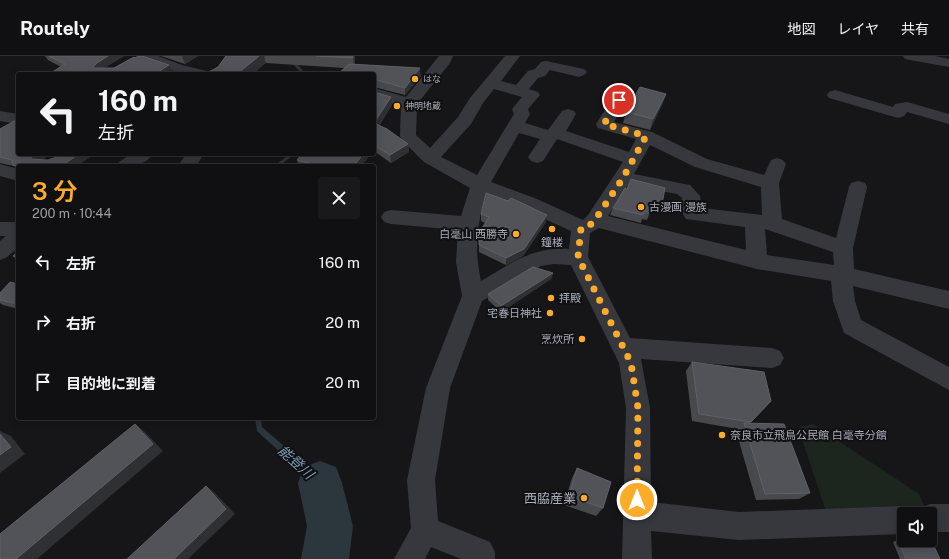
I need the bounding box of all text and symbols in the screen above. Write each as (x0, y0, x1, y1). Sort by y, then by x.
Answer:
text: Routely (20, 17, 90, 39)
text: 地図 (787, 21, 815, 37)
text: レイヤ (837, 21, 879, 37)
text: 共有 (901, 21, 929, 37)
place label: はな (423, 73, 441, 84)
marker: はな (410, 74, 420, 84)
pin (602, 83, 636, 117)
text: 160 m (98, 84, 178, 117)
icon: left (32, 88, 84, 140)
icon: arrive (608, 89, 630, 111)
place label: 神明地蔵 (405, 100, 441, 111)
marker: 神明地蔵 (392, 101, 402, 111)
text: 左折 (98, 122, 134, 143)
text: 3 分 (32, 177, 77, 205)
button: close (318, 177, 360, 219)
place label: 古漫画 漫族 (649, 201, 707, 213)
marker: 古漫画 漫族 (636, 202, 646, 212)
text: 200 m · 10:44 (32, 206, 112, 221)
marker: 鐘楼 (547, 224, 557, 234)
place label: 白毫山 西勝寺 (439, 228, 508, 240)
marker: 白毫山 西勝寺 (511, 229, 521, 239)
place label: 鐘楼 (541, 236, 563, 248)
icon: left (32, 251, 54, 273)
text: 160 m (319, 254, 360, 271)
text: 左折 (66, 255, 96, 272)
place label: 拝殿 (559, 292, 581, 304)
marker: 拝殿 (546, 293, 556, 303)
place label: 宅春日神社 (487, 307, 542, 319)
marker: 宅春日神社 (545, 308, 555, 318)
icon: right (32, 311, 54, 333)
text: 20 m (325, 314, 360, 331)
text: 右折 (66, 315, 96, 332)
place label: 烹炊所 (541, 333, 575, 345)
marker: 烹炊所 (577, 334, 587, 344)
icon: arrive (32, 371, 54, 393)
text: 20 m (325, 374, 360, 391)
text: 目的地に到着 (66, 375, 156, 392)
place label: 奈良市立飛鳥公民館 白毫寺分館 (730, 429, 887, 441)
marker: 奈良市立飛鳥公民館 白毫寺分館 (717, 430, 727, 440)
water label: 能登川 (275, 442, 318, 483)
position arrow (616, 479, 658, 521)
place label: 西脇産業 (524, 491, 576, 506)
marker: 西脇産業 (579, 493, 589, 503)
map controls (897, 507, 937, 547)
button: sound (897, 507, 937, 547)

